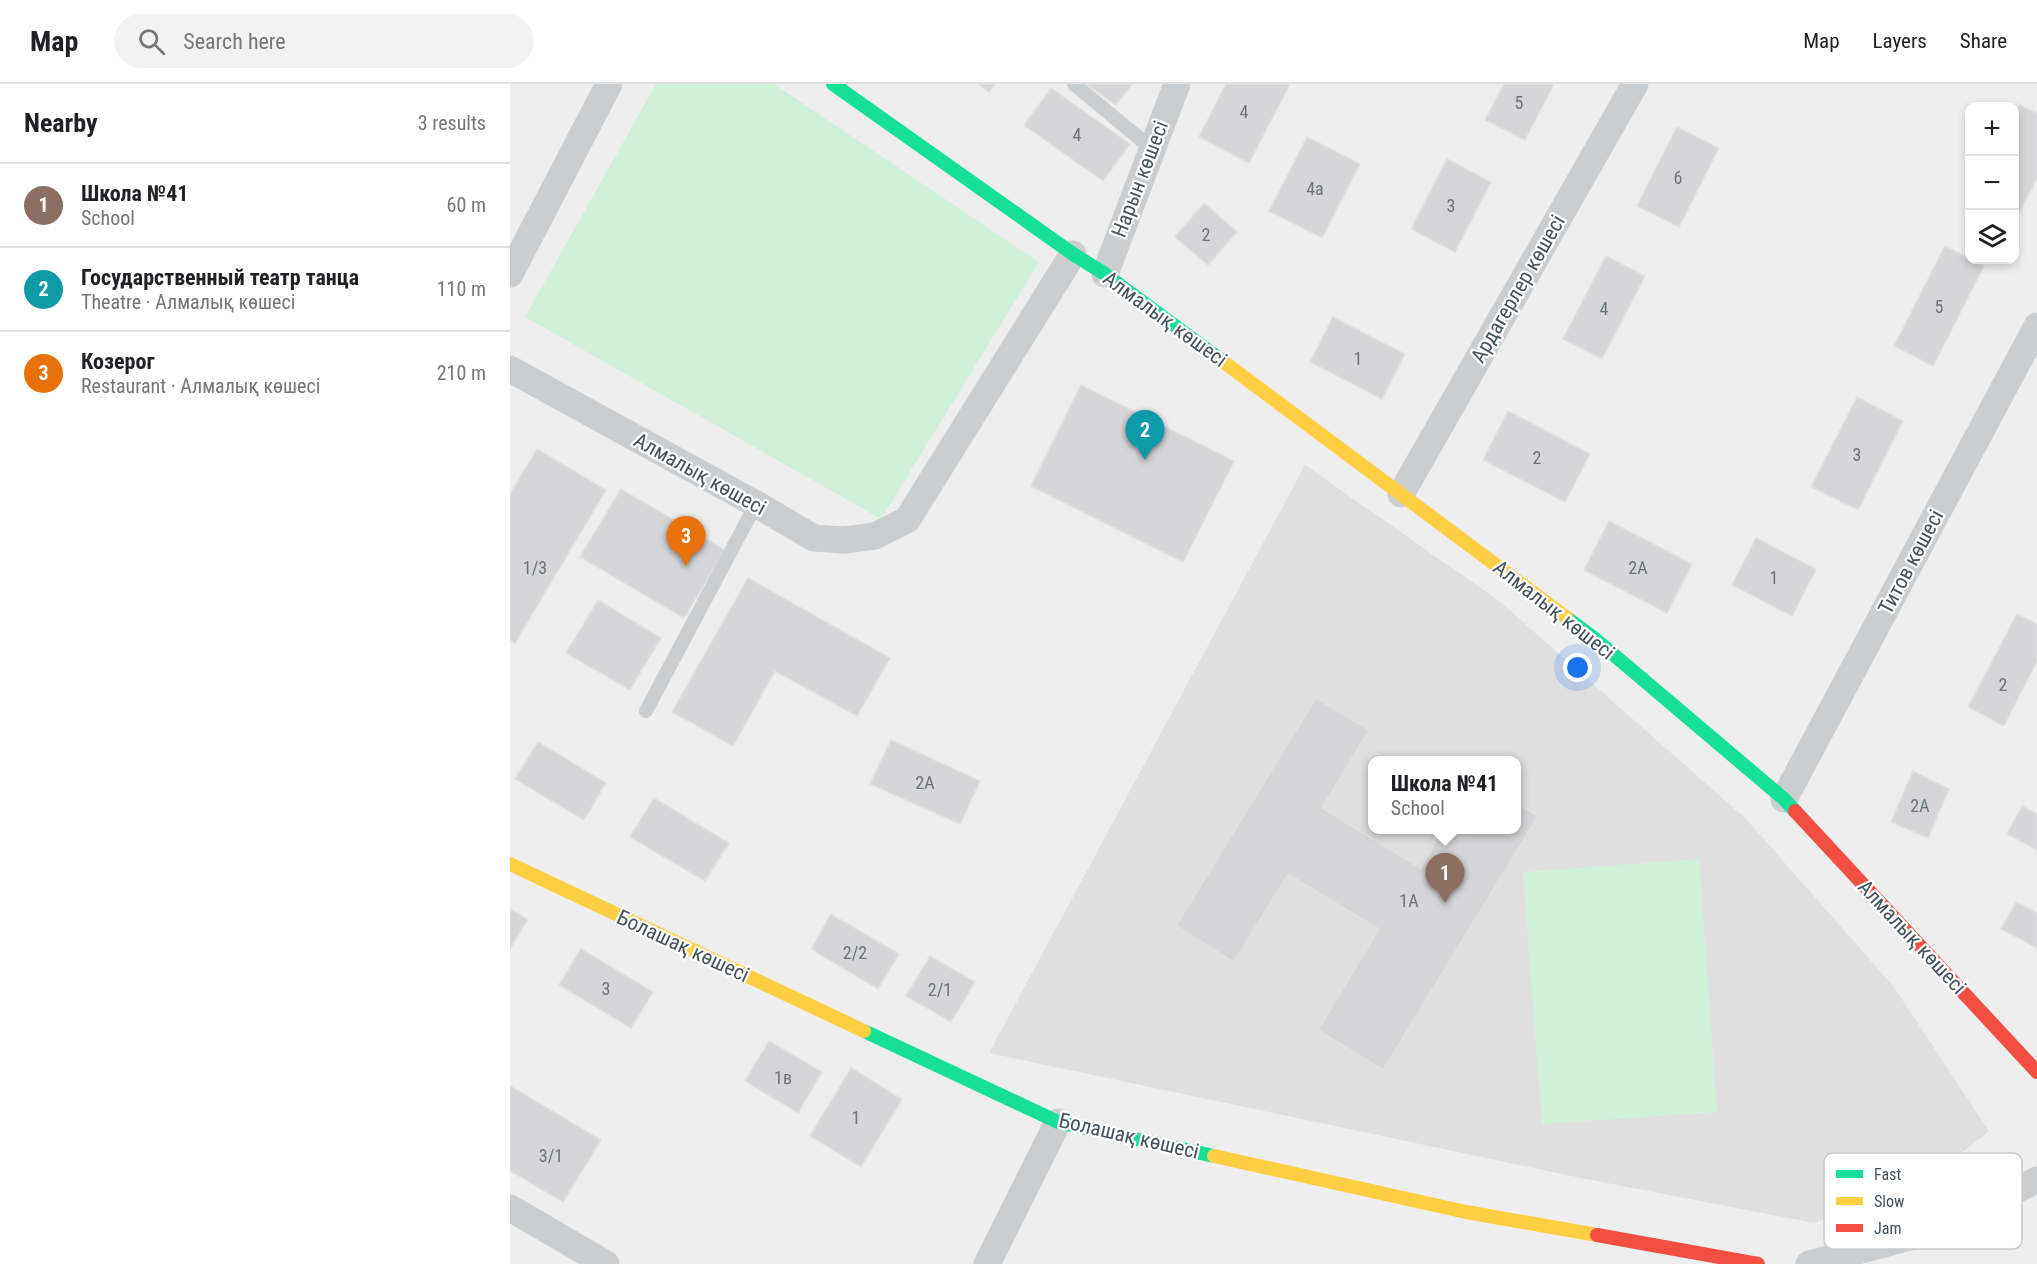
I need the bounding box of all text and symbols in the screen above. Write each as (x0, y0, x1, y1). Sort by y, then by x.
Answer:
search box (114, 14, 534, 68)
text: Map (30, 25, 78, 58)
icon: search (135, 25, 168, 58)
text: Search here (183, 29, 286, 54)
text: Map (1803, 29, 1840, 53)
text: Layers (1873, 29, 1927, 53)
text: Share (1960, 29, 2007, 53)
house number: 5 (1515, 92, 1524, 113)
house number: 4 (1240, 101, 1249, 122)
map controls (1965, 102, 2019, 264)
button: + (1965, 102, 2019, 156)
text: Nearby (24, 108, 98, 138)
text: 3 results (418, 111, 486, 135)
street label: Нарын көшесі (1107, 117, 1173, 241)
house number: 4 (1073, 124, 1082, 145)
button: − (1965, 156, 2019, 210)
house number: 6 (1674, 167, 1682, 188)
house number: 4а (1306, 178, 1324, 199)
text: Школа №41 (81, 181, 188, 206)
text: 1 (38, 193, 49, 217)
text: 60 m (447, 193, 486, 217)
house number: 3 (1447, 195, 1455, 216)
text: School (81, 206, 135, 230)
button: layers (1965, 210, 2019, 264)
street label: Ардагерлер көшесі (1466, 211, 1570, 367)
house number: 2 (1202, 224, 1211, 245)
text: Государственный театр танца (81, 265, 359, 290)
street label: Алмалық көшесі (1098, 266, 1232, 372)
text: 2 (38, 277, 49, 301)
text: 110 m (437, 277, 486, 301)
text: Theatre · Алмалық көшесі (81, 290, 295, 314)
house number: 5 (1935, 296, 1944, 317)
house number: 4 (1600, 298, 1609, 319)
house number: 1 (1354, 348, 1362, 369)
text: Козерог (81, 349, 155, 374)
text: 3 (38, 361, 49, 385)
text: 210 m (437, 361, 486, 385)
text: Restaurant · Алмалық көшесі (81, 374, 320, 398)
pin: 2 (1126, 410, 1164, 460)
street label: Алмалық көшесі (630, 428, 770, 520)
house number: 3 (1853, 444, 1861, 465)
house number: 2 (1533, 447, 1542, 468)
street label: Титов көшесі (1874, 506, 1948, 618)
pin: 3 (666, 516, 705, 566)
street label: Алмалық көшесі (1489, 555, 1619, 665)
house number: 1/3 (523, 557, 547, 578)
house number: 2А (1628, 557, 1648, 578)
house number: 1 (1770, 567, 1778, 588)
your location (1563, 653, 1592, 682)
house number: 2 (1999, 674, 2008, 695)
popup (1368, 756, 1521, 834)
text: Школа №41 (1391, 771, 1498, 796)
house number: 2А (915, 772, 935, 793)
house number: 2А (1910, 795, 1930, 816)
text: School (1391, 796, 1445, 820)
pin: 1 (1426, 854, 1464, 903)
street label: Алмалық көшесі (1853, 875, 1971, 999)
house number: 1А (1399, 890, 1419, 911)
street label: Болашақ көшесі (613, 905, 753, 987)
house number: 2/2 (843, 942, 867, 963)
house number: 3 (602, 978, 610, 999)
house number: 2/1 (928, 979, 952, 1000)
house number: 1в (774, 1067, 792, 1088)
house number: 1 (852, 1107, 860, 1128)
street label: Болашақ көшесі (1057, 1108, 1201, 1164)
house number: 3/1 (539, 1145, 563, 1166)
legend (1824, 1153, 2022, 1249)
text: Fast (1874, 1165, 1901, 1184)
text: Slow (1874, 1192, 1904, 1211)
text: Jam (1874, 1219, 1901, 1238)

